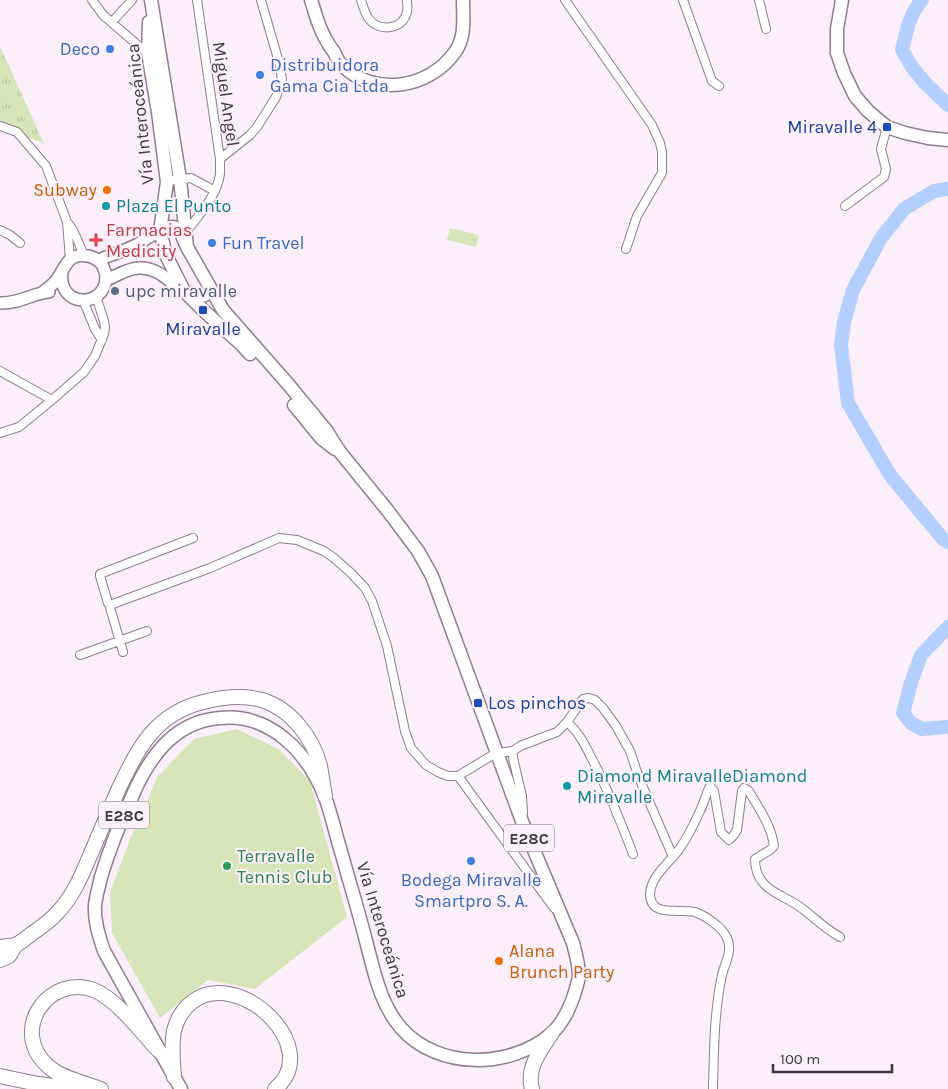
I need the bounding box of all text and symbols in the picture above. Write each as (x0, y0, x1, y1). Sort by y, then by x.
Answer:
place label: Deco (60, 38, 100, 60)
street label: Miguel Angel (208, 40, 244, 148)
street label: Vía Interoceánica (122, 42, 158, 186)
marker: Deco (104, 43, 116, 55)
place label: Distribuidora Gama Cia Ltda (270, 54, 389, 97)
marker: Distribuidora Gama Cia Ltda (254, 69, 266, 81)
place label: Miravalle 4 (787, 116, 877, 138)
marker: Miravalle 4 (881, 121, 893, 133)
place label: Subway (33, 179, 98, 201)
marker: Subway (101, 184, 113, 196)
place label: Plaza El Punto (116, 195, 231, 217)
marker: Plaza El Punto (100, 200, 112, 212)
place label: Farmacias Medicity (106, 219, 192, 262)
place label: Fun Travel (222, 232, 304, 254)
marker: Farmacias Medicity (90, 234, 102, 246)
marker: Fun Travel (206, 237, 218, 249)
place label: upc miravalle (125, 280, 237, 302)
marker: upc miravalle (109, 285, 121, 297)
marker: Miravalle (197, 304, 209, 316)
place label: Miravalle (165, 318, 241, 340)
place label: Los pinchos (488, 692, 586, 714)
marker: Los pinchos (472, 697, 484, 709)
place label: Diamond MiravalleDiamond Miravalle (577, 765, 807, 808)
marker: Diamond MiravalleDiamond Miravalle (561, 780, 573, 792)
road number: E28C (99, 802, 149, 828)
road number: E28C (504, 824, 554, 851)
place label: Terravalle Tennis Club (237, 845, 332, 888)
marker: Bodega Miravalle Smartpro S. A. (465, 855, 477, 867)
street label: Vía Interoceánica (352, 859, 414, 1001)
marker: Terravalle Tennis Club (221, 860, 233, 872)
place label: Bodega Miravalle Smartpro S. A. (401, 869, 541, 912)
place label: Alana Brunch Party (509, 940, 615, 983)
marker: Alana Brunch Party (493, 955, 505, 967)
scale bar (773, 1042, 892, 1074)
text: 100 m (780, 1050, 820, 1068)

